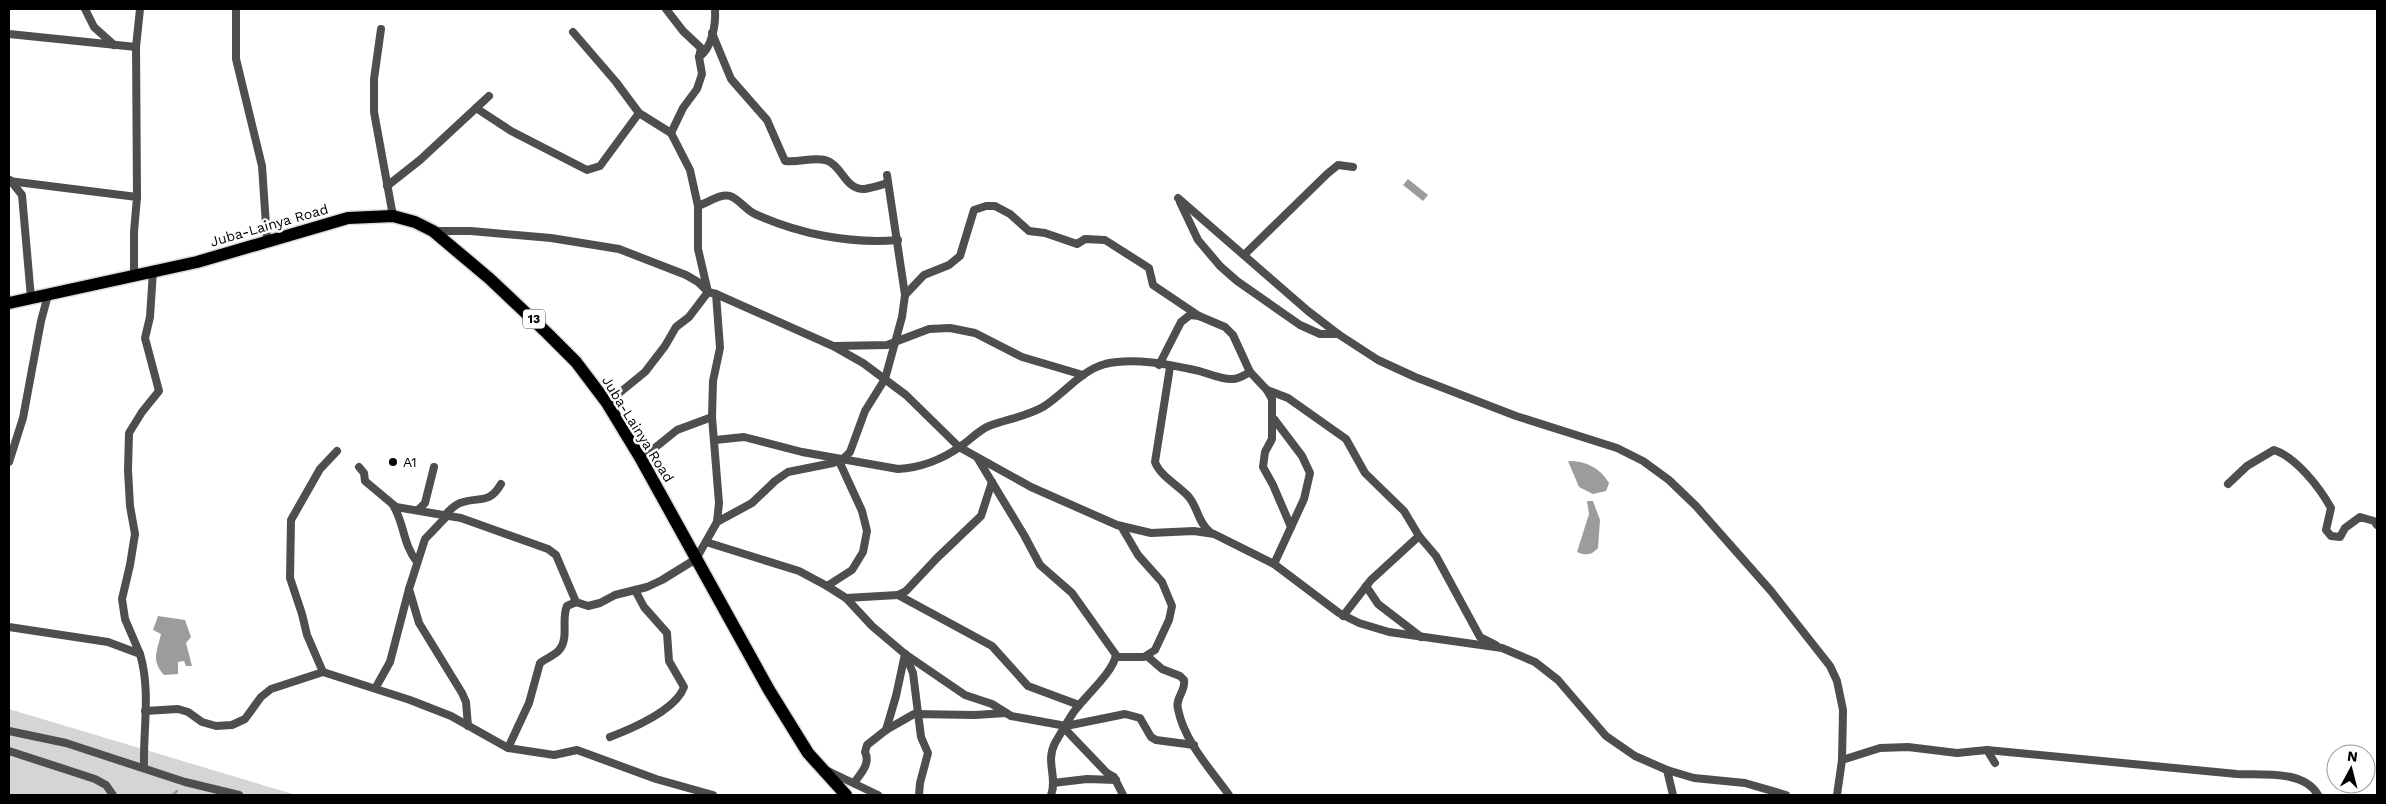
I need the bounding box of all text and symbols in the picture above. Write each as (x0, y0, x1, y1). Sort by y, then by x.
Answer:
street label: Juba-Lainya Road (208, 200, 330, 250)
road number: 13 (523, 310, 545, 328)
street label: Juba-Lainya Road (599, 373, 677, 485)
place label: A1 (403, 454, 417, 470)
marker: A1 (387, 456, 399, 468)
north arrow (2326, 744, 2376, 794)
text: N (2346, 748, 2359, 765)

